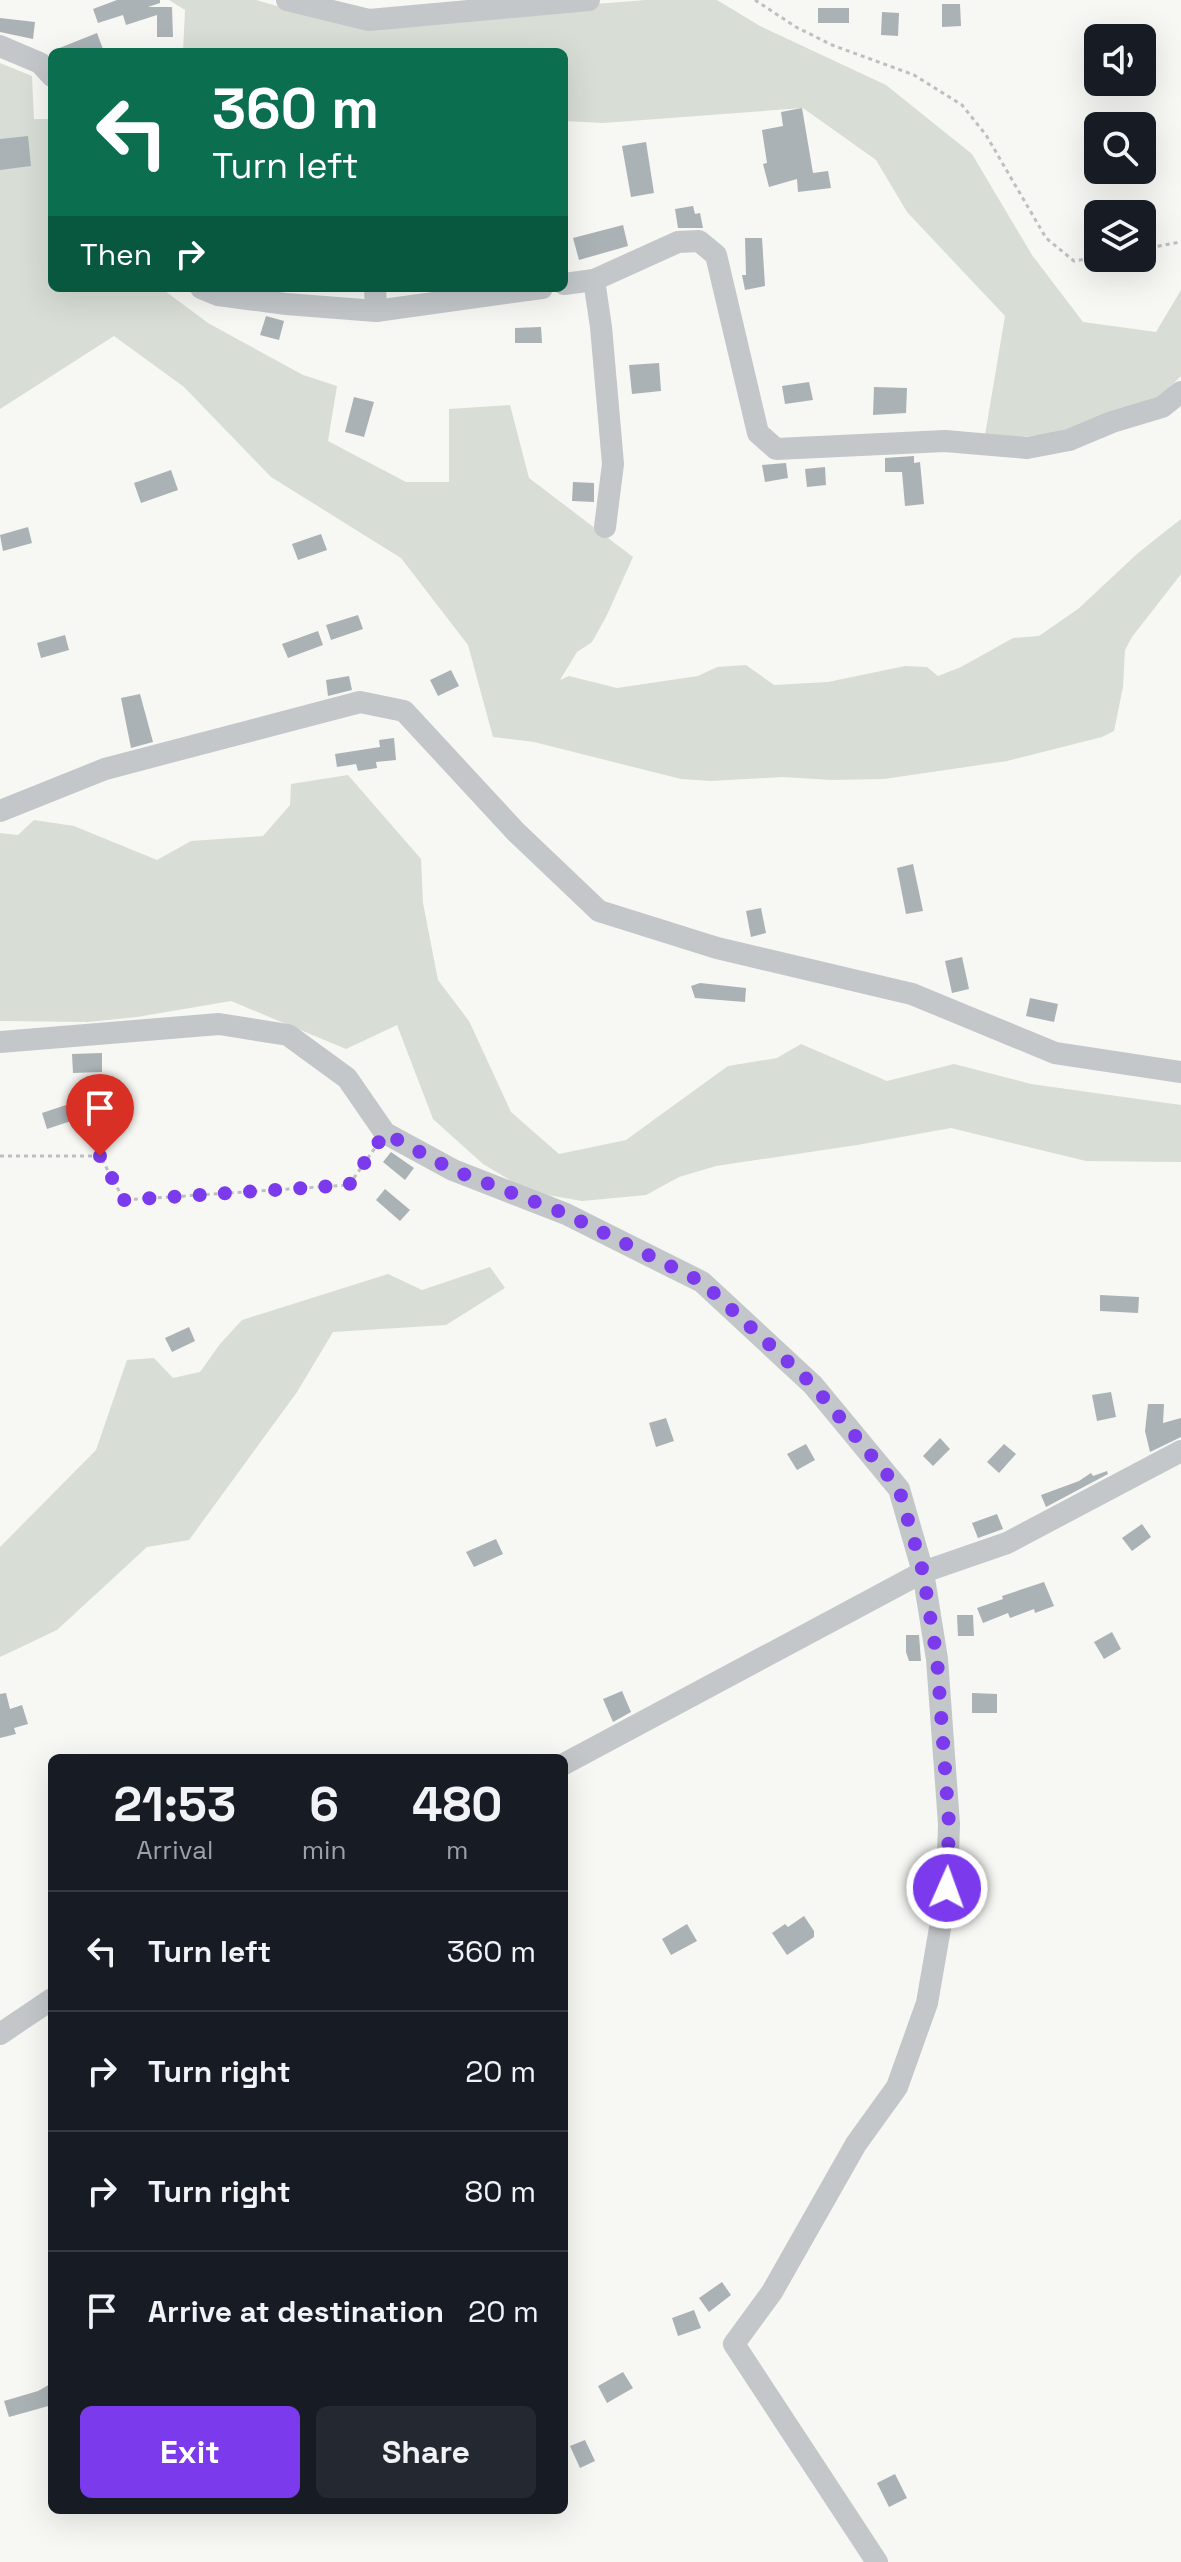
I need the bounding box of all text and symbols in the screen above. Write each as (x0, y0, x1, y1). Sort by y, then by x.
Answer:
map controls (1084, 24, 1156, 272)
button: sound (1084, 24, 1156, 96)
text: 360 m (212, 73, 379, 144)
icon: left (80, 80, 184, 184)
button: search (1084, 112, 1156, 184)
text: Turn left (212, 143, 359, 189)
button: layers (1084, 200, 1156, 272)
icon: right (168, 232, 212, 276)
text: Then (80, 235, 152, 274)
pin (66, 1074, 134, 1156)
icon: arrive (78, 1086, 122, 1130)
text: 21:53 (114, 1774, 236, 1835)
text: 6 (309, 1774, 339, 1835)
text: 480 (412, 1774, 502, 1835)
text: Arrival (136, 1833, 213, 1867)
text: min (302, 1833, 346, 1867)
text: m (446, 1833, 468, 1867)
position arrow (905, 1846, 989, 1930)
icon: left (80, 1929, 124, 1973)
text: Turn left (148, 1932, 271, 1971)
text: 360 m (447, 1932, 536, 1971)
icon: right (80, 2049, 124, 2093)
text: Turn right (148, 2052, 291, 2091)
text: 20 m (465, 2052, 536, 2091)
icon: right (80, 2169, 124, 2213)
text: Turn right (148, 2172, 291, 2211)
text: 80 m (465, 2172, 536, 2211)
icon: arrive (80, 2289, 124, 2333)
text: Arrive at destination (148, 2292, 444, 2331)
text: 20 m (468, 2292, 539, 2331)
button: Exit (80, 2406, 300, 2498)
button: Share (316, 2406, 536, 2498)

